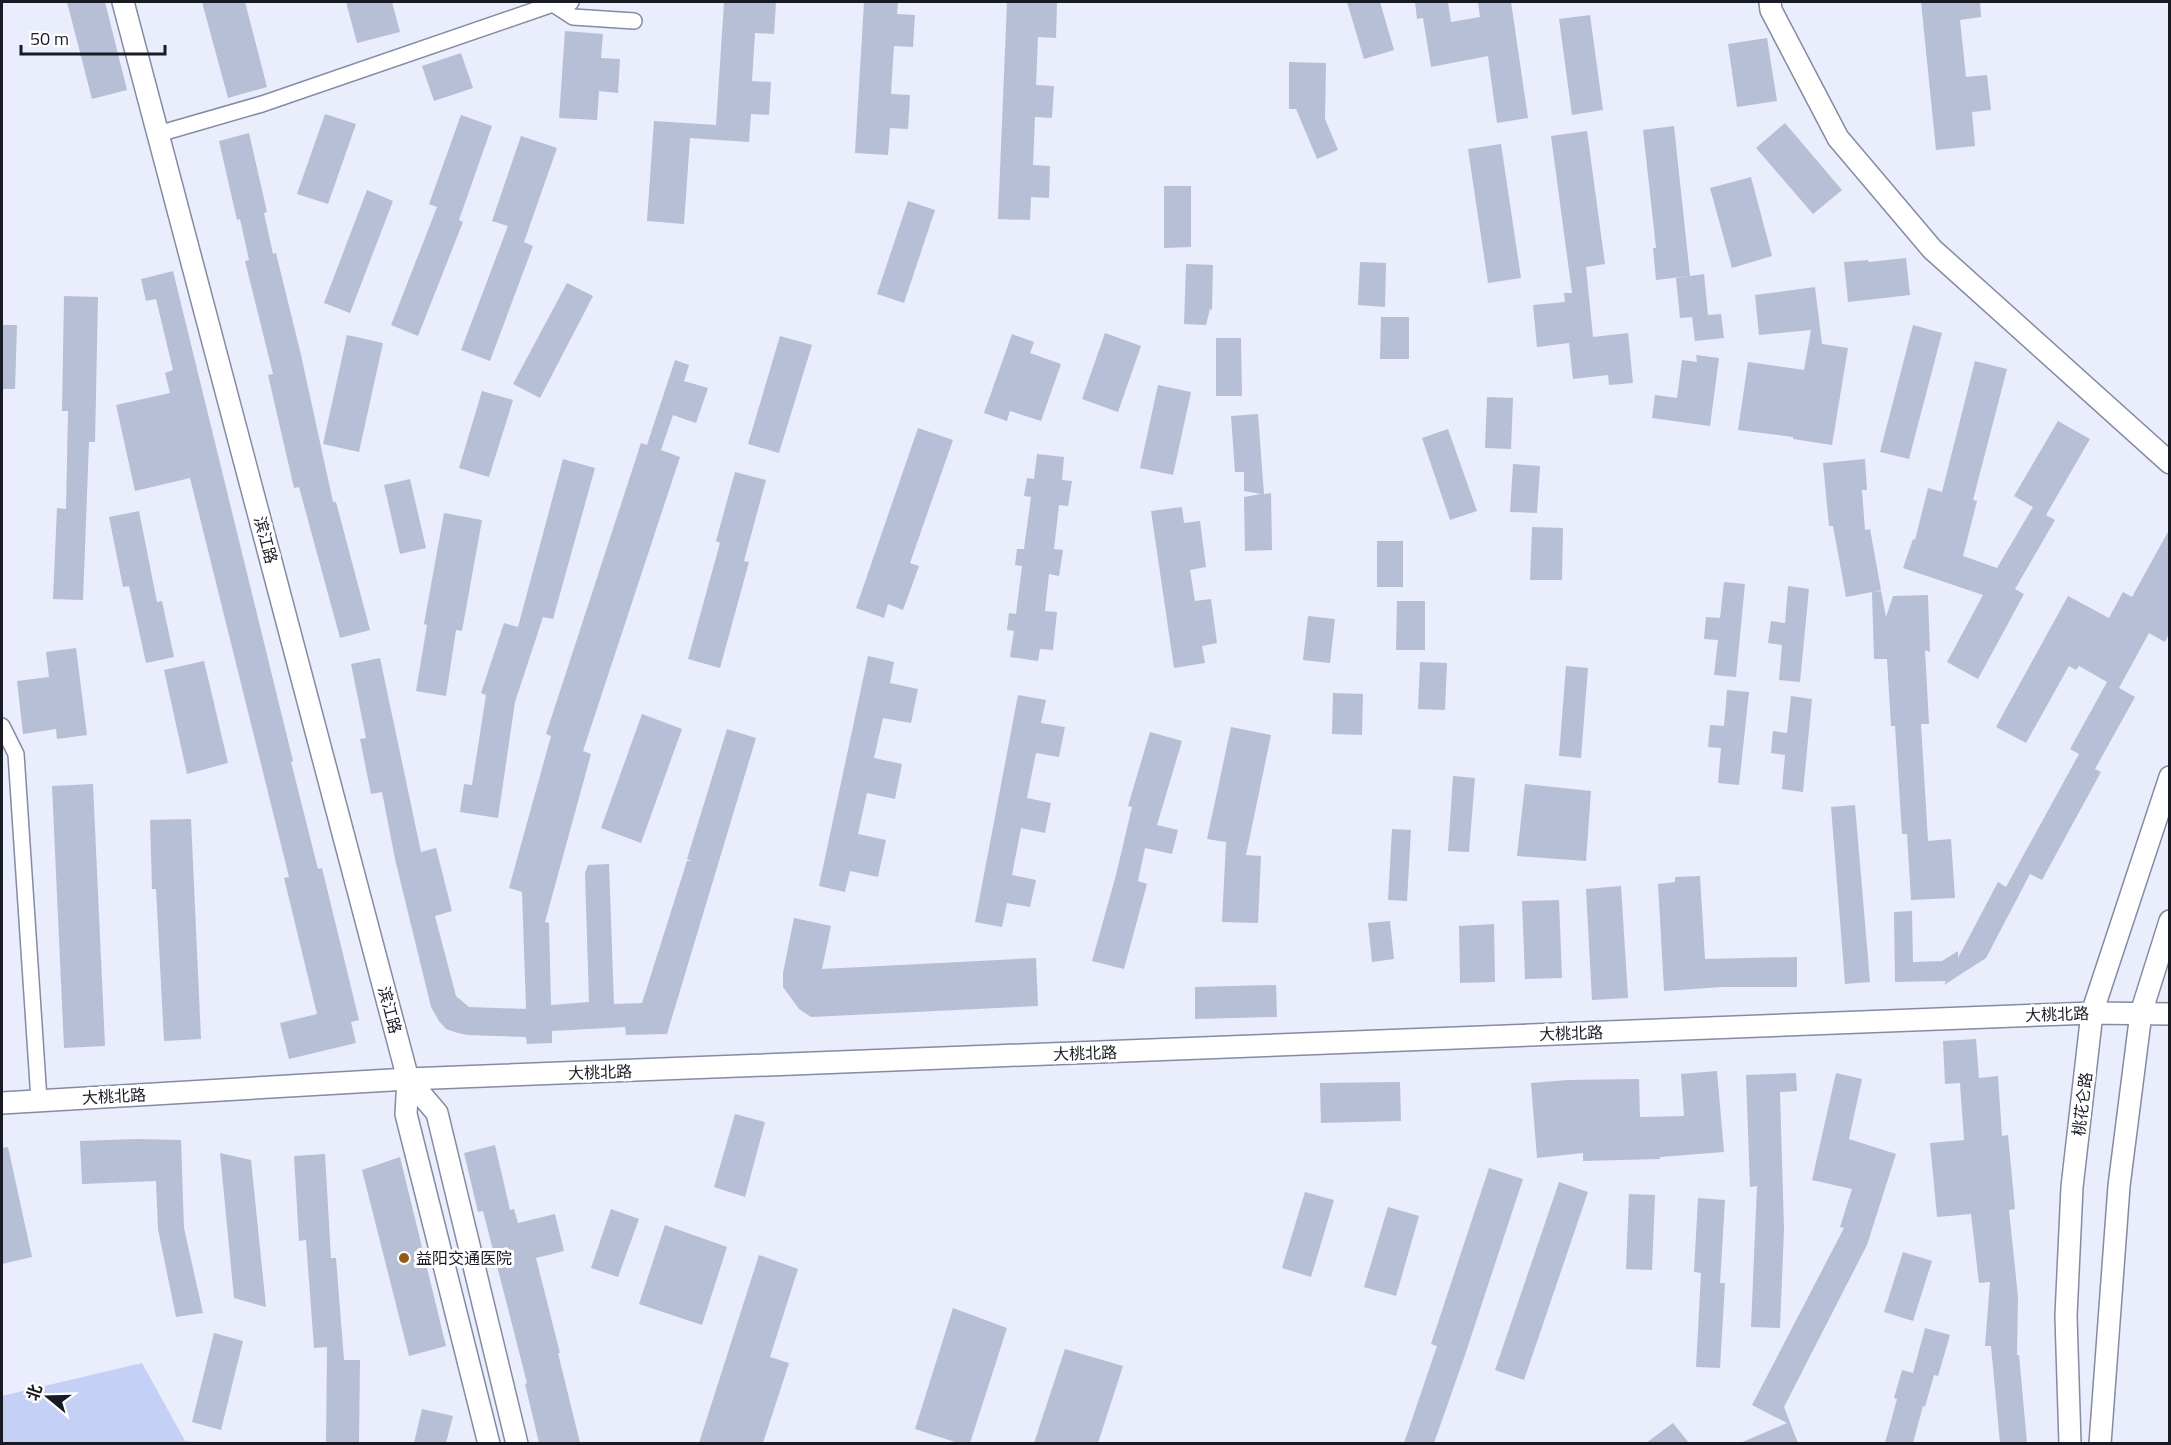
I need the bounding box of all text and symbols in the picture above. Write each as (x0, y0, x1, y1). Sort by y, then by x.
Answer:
scale bar (21, 18, 165, 56)
text: 50 m (30, 25, 69, 52)
street label: 滨江路 (248, 514, 284, 566)
street label: 滨江路 (372, 984, 408, 1036)
street label: 大桃北路 (2025, 1001, 2089, 1027)
street label: 大桃北路 (1539, 1020, 1603, 1046)
street label: 大桃北路 (1053, 1040, 1117, 1066)
street label: 大桃北路 (568, 1059, 632, 1085)
street label: 桃花仑路 (2066, 1071, 2098, 1137)
street label: 大桃北路 (81, 1082, 147, 1110)
place label: 益阳交通医院 (416, 1246, 512, 1270)
marker: 益阳交通医院 (397, 1251, 411, 1265)
north arrow (18, 1367, 78, 1427)
text: 北 (20, 1381, 48, 1404)

